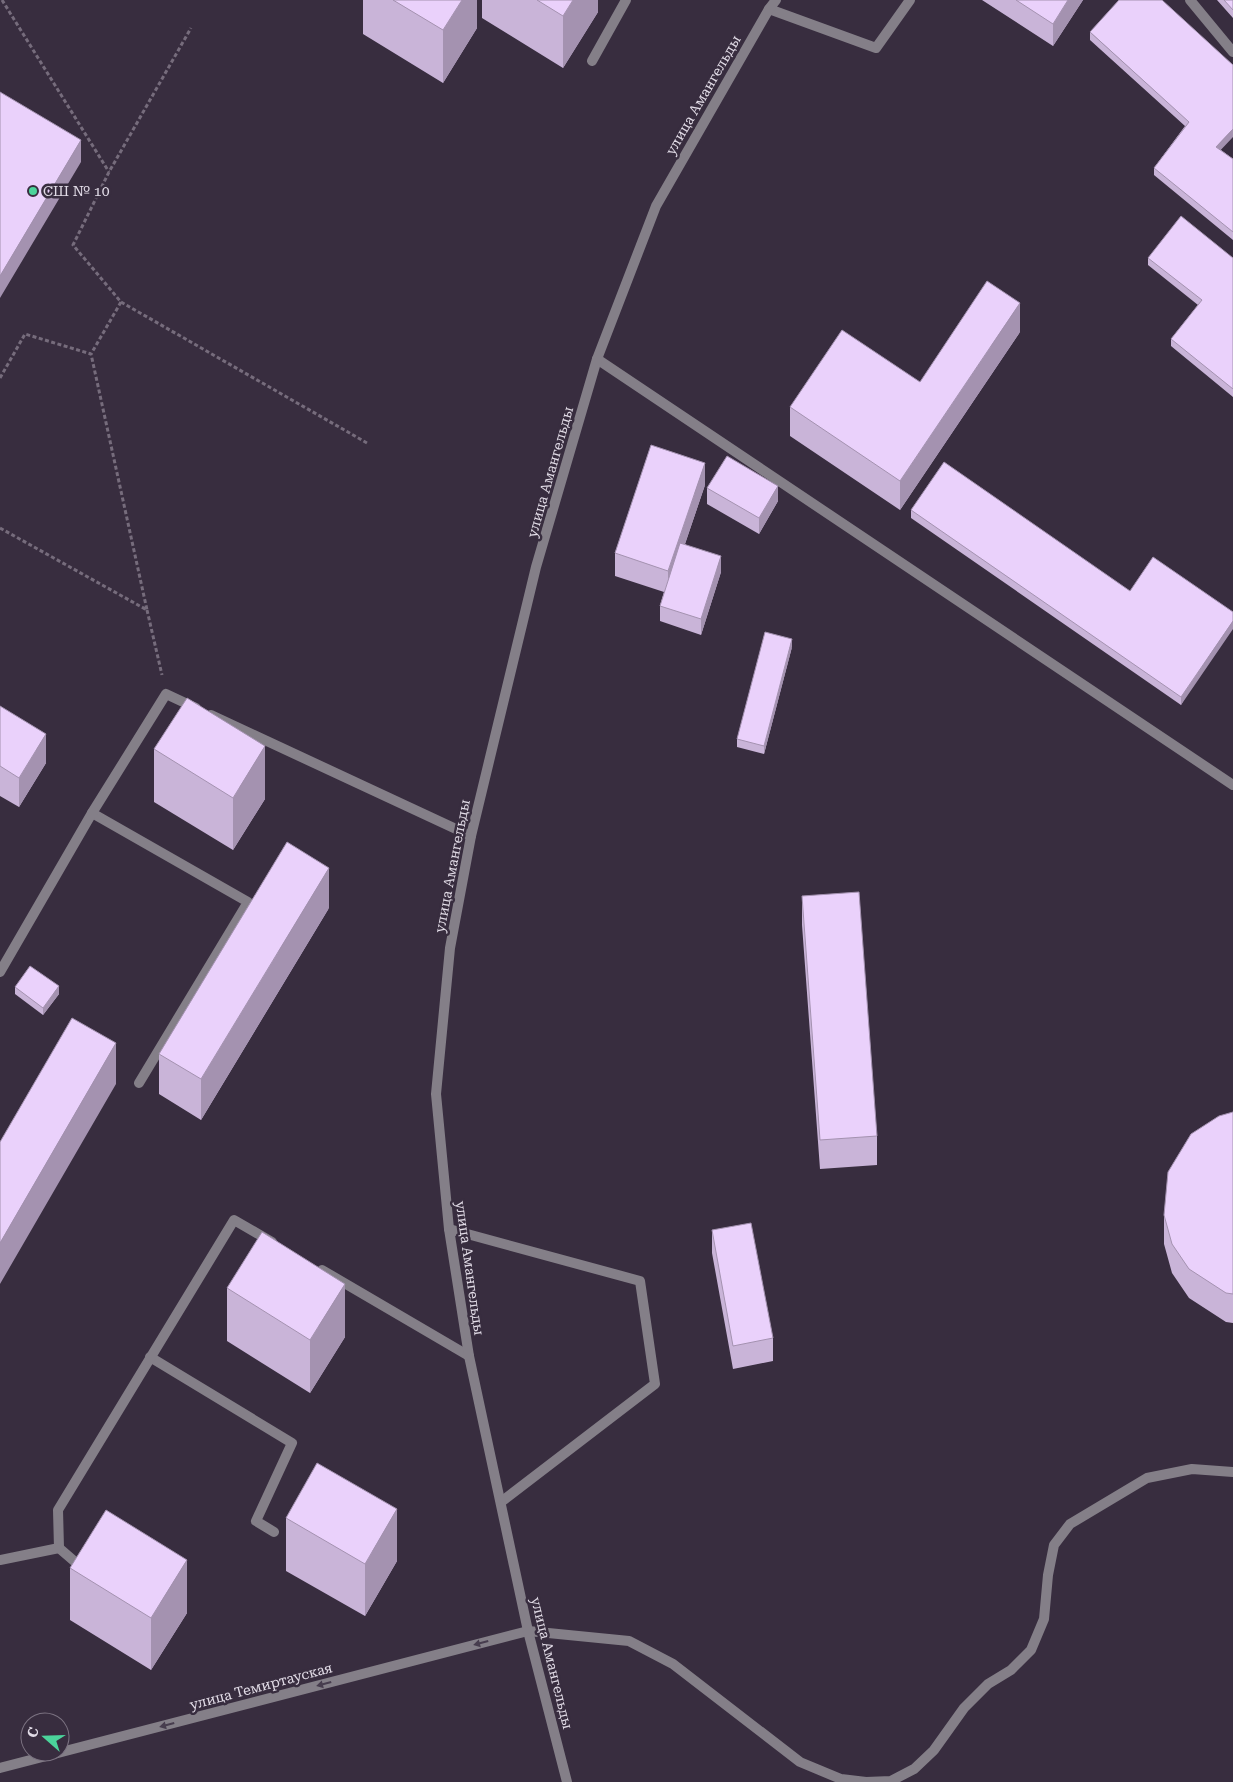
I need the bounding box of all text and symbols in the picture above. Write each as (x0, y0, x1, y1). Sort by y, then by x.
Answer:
street label: улица Амангельды (662, 32, 744, 158)
place label: СШ № 10 (43, 183, 110, 199)
marker: СШ № 10 (27, 185, 39, 197)
street label: улица Амангельды (524, 405, 576, 539)
street label: улица Амангельды (431, 798, 473, 934)
street label: улица Амангельды (453, 1200, 487, 1336)
street label: улица Амангельды (528, 1595, 576, 1731)
one-way arrow (474, 1640, 489, 1648)
street label: улица Темиртауская (188, 1659, 334, 1713)
one-way arrow (316, 1680, 331, 1688)
north arrow (20, 1712, 70, 1762)
one-way arrow (159, 1721, 174, 1729)
text: С (24, 1725, 42, 1740)

